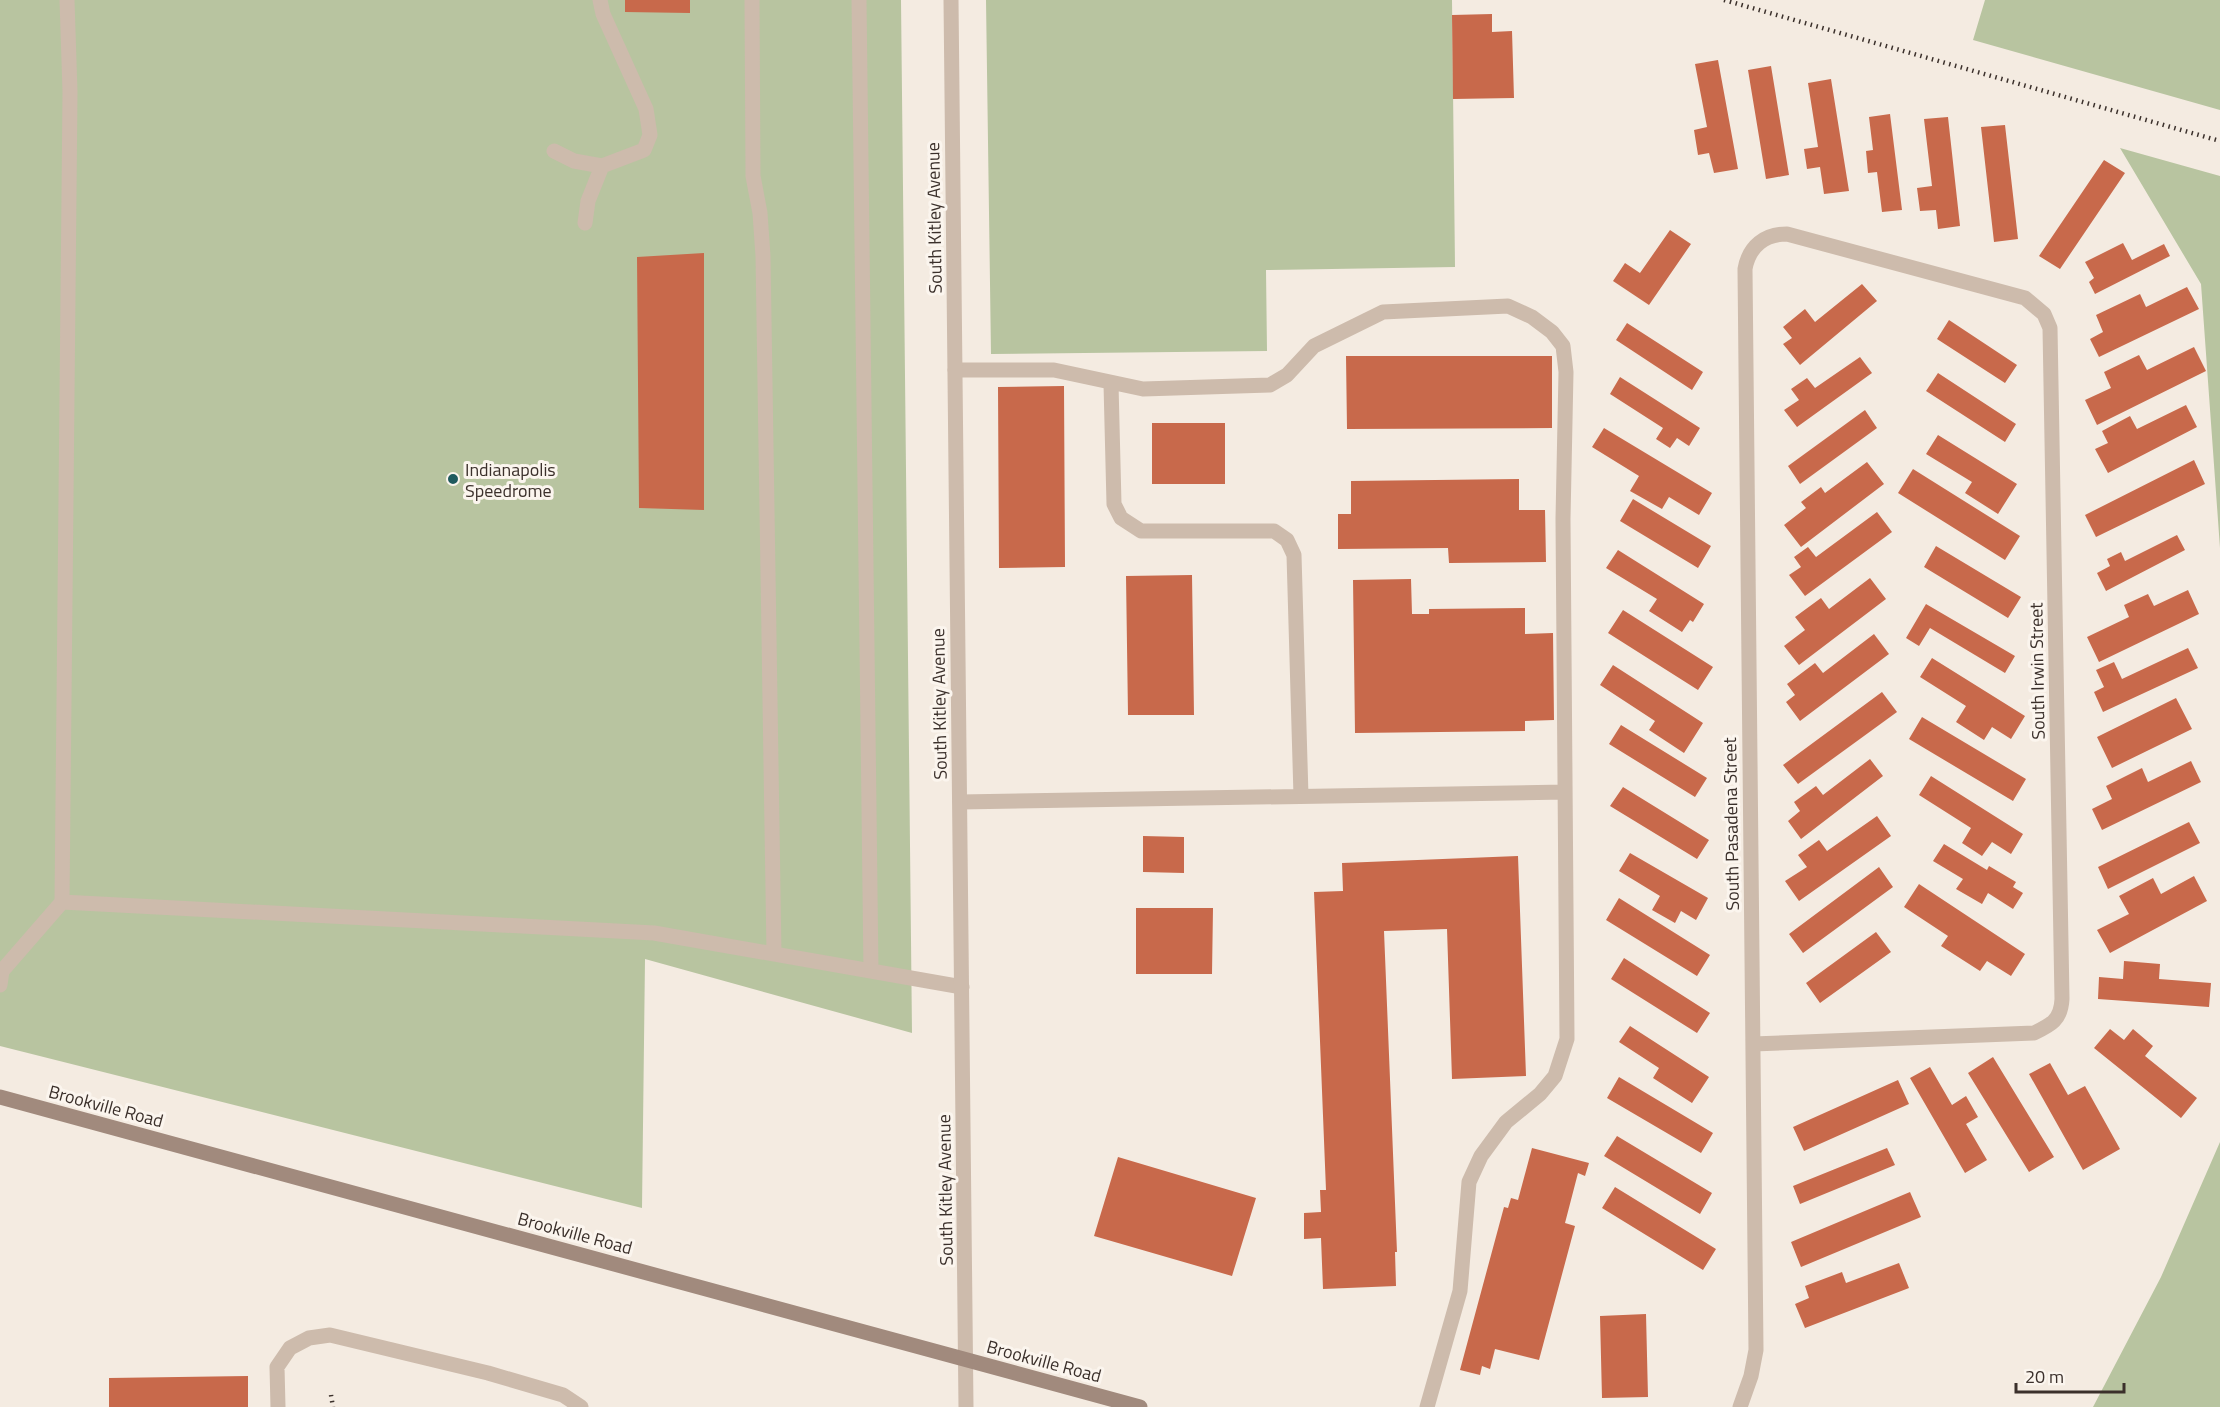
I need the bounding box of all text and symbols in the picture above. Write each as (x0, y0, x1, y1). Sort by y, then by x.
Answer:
street label: South Kitley Avenue (919, 142, 949, 294)
place label: Indianapolis Speedrome (465, 456, 556, 504)
marker: Indianapolis Speedrome (446, 472, 460, 486)
street label: South Irwin Street (2022, 602, 2052, 740)
street label: South Kitley Avenue (924, 628, 954, 780)
street label: South Pasadena Street (1716, 736, 1746, 911)
street label: Brookville Road (46, 1078, 166, 1134)
street label: South Kitley Avenue (930, 1114, 960, 1266)
street label: Brookville Road (515, 1205, 635, 1261)
street label: Brookville Road (984, 1333, 1104, 1389)
scale bar (2016, 1356, 2124, 1394)
text: 20 m (2025, 1363, 2064, 1390)

